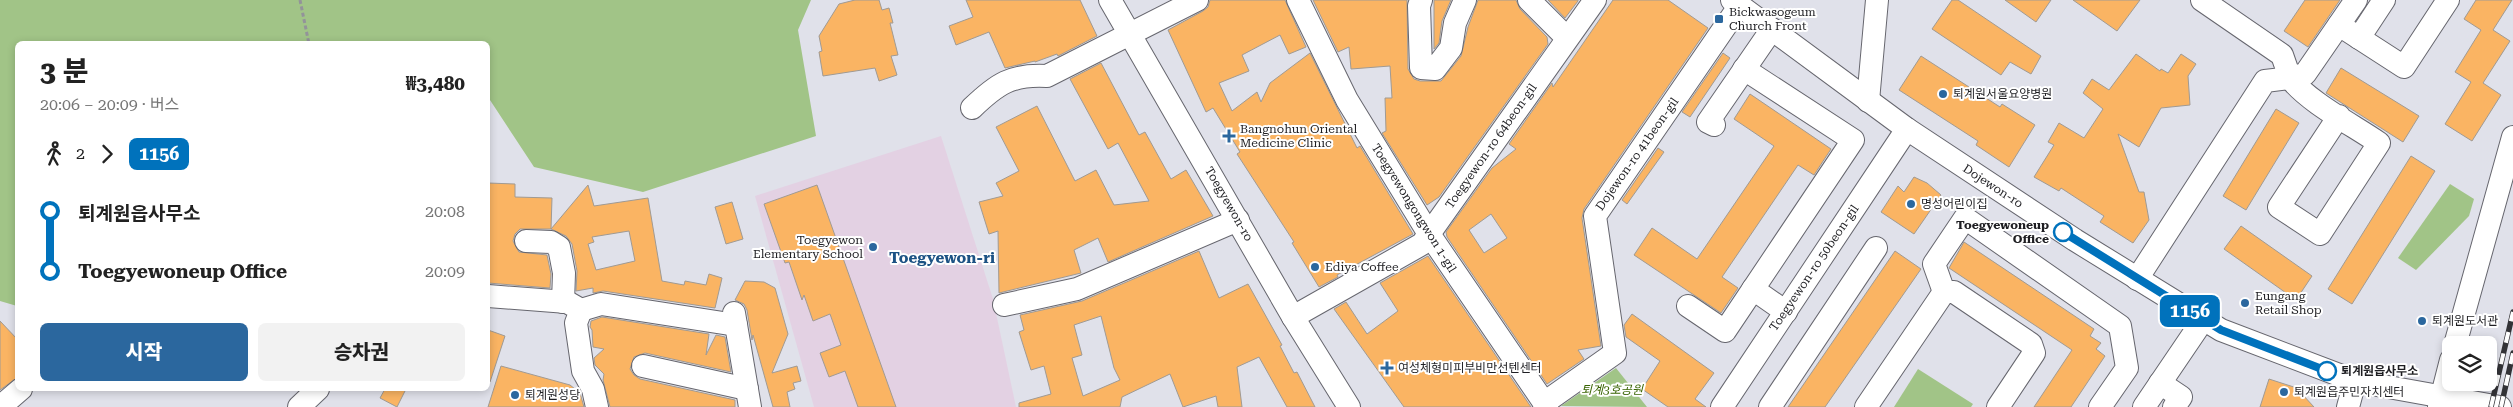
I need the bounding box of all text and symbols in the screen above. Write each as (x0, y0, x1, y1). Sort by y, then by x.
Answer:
place label: Bickwasogeum Church Front (1729, 5, 1816, 33)
marker: Bickwasogeum Church Front (1713, 13, 1725, 25)
text: 3 분 (40, 55, 89, 88)
text: ₩3,480 (406, 72, 465, 95)
street label: Toegyewon-ro 64beon-gil (1442, 81, 1540, 211)
place label: 퇴계원서울요양병원 (1953, 87, 2052, 101)
marker: 퇴계원서울요양병원 (1937, 88, 1949, 100)
text: 20:06 – 20:09 · 버스 (40, 95, 179, 114)
street label: Dojewon-ro 41beon-gil (1593, 95, 1682, 213)
place label: Bangnohun Oriental Medicine Clinic (1240, 122, 1358, 150)
marker: Bangnohun Oriental Medicine Clinic (1222, 129, 1236, 143)
icon: walk (40, 140, 68, 168)
icon: forward (93, 140, 121, 168)
street label: Toegyewongongwon 1-gil (1369, 141, 1460, 275)
text: 1156 (139, 143, 179, 164)
text: 2 (76, 144, 85, 163)
street label: Dojewon-ro (1960, 161, 2026, 211)
street label: Toegyewon-ro (1202, 164, 1256, 244)
place label: 명성어린이집 (1921, 197, 1987, 211)
marker: 명성어린이집 (1905, 198, 1917, 210)
text: 퇴계원읍사무소 (78, 202, 200, 225)
text: 20:08 (425, 202, 465, 221)
street label: Toegyewon-ro 50beon-gil (1766, 202, 1862, 334)
place label: Toegyewoneup Office (1956, 218, 2049, 246)
marker: Toegyewoneup Office (2053, 222, 2073, 242)
place label: Toegyewon Elementary School (753, 233, 863, 261)
marker: Toegyewon Elementary School (867, 241, 879, 253)
district label: Toegyewon-ri (889, 249, 995, 267)
text: Toegyewoneup Office (78, 260, 287, 283)
place label: Ediya Coffee (1325, 260, 1399, 274)
marker: Ediya Coffee (1309, 261, 1321, 273)
text: 20:09 (425, 262, 465, 281)
place label: Eungang Retail Shop (2255, 289, 2322, 317)
line badge: 1156 (2155, 295, 2225, 327)
marker: Eungang Retail Shop (2239, 297, 2251, 309)
text: 1156 (2170, 300, 2210, 321)
place label: 퇴계원도서관 (2432, 314, 2498, 328)
marker: 퇴계원도서관 (2416, 315, 2428, 327)
button: 시작 (40, 323, 248, 381)
button: 승차권 (258, 323, 465, 381)
map controls (2442, 336, 2497, 391)
button: layers (2442, 336, 2497, 391)
marker: 여성체형미피부비만선텐센터 (1380, 361, 1394, 375)
place label: 여성체형미피부비만선텐센터 (1398, 361, 1542, 375)
marker: 퇴계원읍사무소 (2317, 361, 2337, 381)
place label: 퇴계원읍사무소 (2341, 364, 2418, 378)
park label: 퇴계3호공원 (1581, 383, 1644, 397)
place label: 퇴계원읍주민자치센터 (2294, 385, 2404, 399)
marker: 퇴계원읍주민자치센터 (2278, 386, 2290, 398)
place label: 퇴계원성당 (525, 388, 580, 402)
marker: 퇴계원성당 (509, 389, 521, 401)

